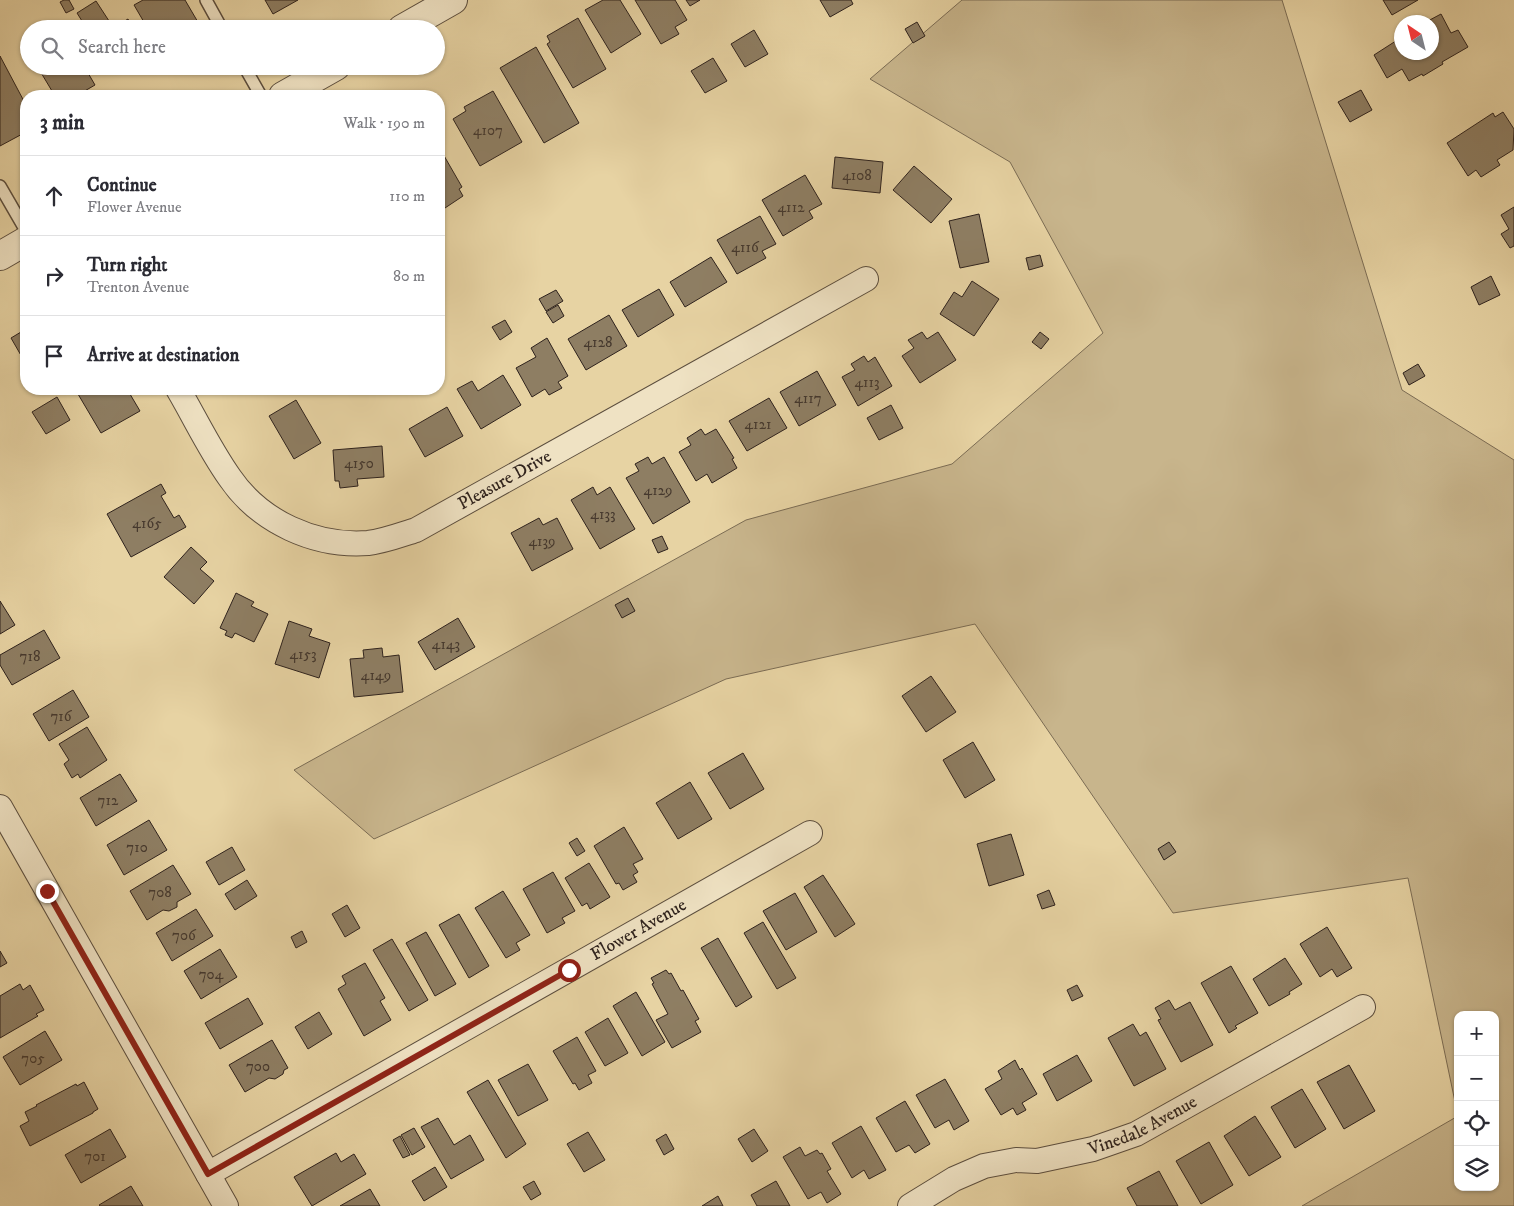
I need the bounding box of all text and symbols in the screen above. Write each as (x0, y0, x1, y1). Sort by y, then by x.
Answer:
north arrow (1394, 15, 1439, 60)
search box (20, 20, 445, 75)
icon: search (38, 34, 66, 62)
text: Search here (78, 36, 166, 59)
text: 3 min (40, 110, 85, 136)
text: Walk · 190 m (343, 113, 425, 133)
house number: 4107 (473, 121, 503, 140)
house number: 4108 (842, 166, 872, 185)
text: Continue (87, 174, 157, 197)
icon: ahead (40, 182, 68, 210)
text: 110 m (389, 186, 425, 206)
text: Flower Avenue (87, 197, 182, 217)
house number: 4112 (777, 198, 805, 217)
house number: 4116 (731, 238, 760, 257)
text: Turn right (87, 254, 167, 277)
icon: right (40, 262, 68, 290)
text: 80 m (393, 266, 425, 286)
text: Trenton Avenue (87, 277, 189, 297)
house number: 4128 (583, 333, 613, 352)
icon: arrive (40, 342, 68, 370)
text: Arrive at destination (87, 344, 239, 367)
house number: 4113 (854, 373, 880, 392)
house number: 4117 (794, 389, 822, 408)
house number: 4121 (744, 415, 772, 434)
street label: Pleasure Drive (454, 446, 555, 515)
house number: 4150 (344, 454, 374, 473)
house number: 4129 (644, 481, 673, 500)
house number: 4133 (590, 505, 616, 524)
house number: 4165 (132, 514, 162, 533)
house number: 4139 (528, 532, 556, 551)
house number: 4143 (432, 635, 460, 654)
house number: 4153 (289, 645, 317, 664)
house number: 718 (20, 647, 40, 666)
house number: 4149 (361, 666, 391, 685)
house number: 716 (50, 707, 73, 726)
house number: 712 (98, 791, 119, 810)
house number: 710 (126, 838, 148, 857)
route end (36, 880, 59, 903)
house number: 708 (148, 883, 172, 902)
street label: Flower Avenue (587, 894, 690, 966)
house number: 706 (172, 926, 197, 945)
route start (558, 959, 581, 982)
house number: 704 (199, 965, 224, 984)
map controls (1454, 1011, 1499, 1191)
button: + (1454, 1011, 1499, 1056)
house number: 705 (21, 1049, 45, 1068)
button: − (1454, 1056, 1499, 1101)
house number: 700 (246, 1057, 270, 1076)
street label: Vinedale Avenue (1084, 1091, 1201, 1161)
button: locate (1454, 1101, 1499, 1146)
button: layers (1454, 1146, 1499, 1191)
house number: 701 (84, 1147, 106, 1166)

